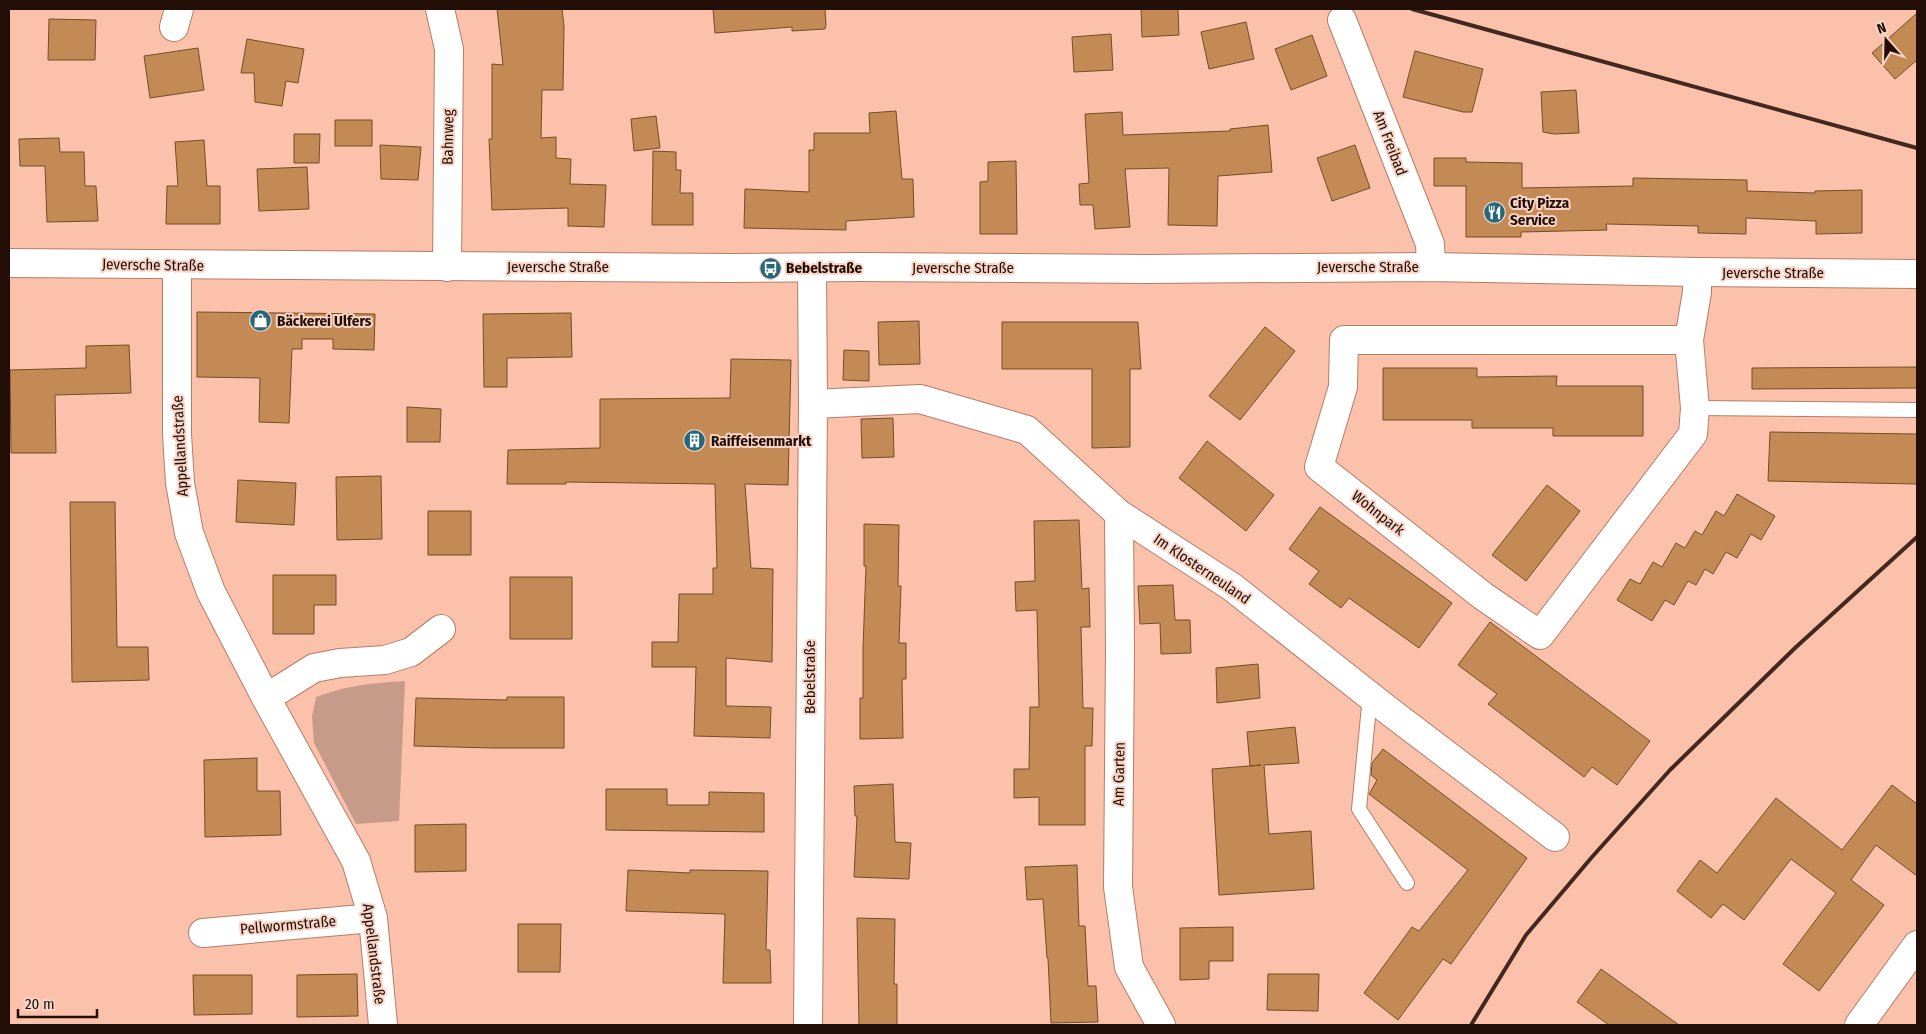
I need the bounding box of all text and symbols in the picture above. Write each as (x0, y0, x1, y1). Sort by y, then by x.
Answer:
north arrow (1861, 15, 1911, 65)
text: N (1875, 19, 1889, 38)
street label: Am Freibad (1369, 108, 1411, 178)
street label: Bahnweg (439, 109, 457, 165)
place label: City Pizza Service (1510, 194, 1570, 229)
restaurant icon: City Pizza Service (1482, 200, 1506, 224)
street label: Jeversche Straße (102, 255, 204, 275)
bus stop icon: Bebelstraße (758, 256, 782, 280)
street label: Jeversche Straße (507, 258, 609, 276)
street label: Jeversche Straße (1317, 258, 1419, 276)
place label: Bebelstraße (786, 259, 862, 277)
street label: Jeversche Straße (912, 259, 1014, 277)
street label: Jeversche Straße (1722, 264, 1824, 282)
shop icon: Bäckerei Ulfers (249, 309, 273, 333)
place label: Bäckerei Ulfers (277, 312, 372, 330)
street label: Appellandstraße (168, 395, 192, 497)
building icon: Raiffeisenmarkt (683, 429, 707, 453)
place label: Raiffeisenmarkt (711, 432, 812, 450)
street label: Wohnpark (1348, 487, 1408, 539)
street label: Im Klosterneuland (1150, 530, 1254, 608)
street label: Bebelstraße (801, 640, 819, 714)
street label: Am Garten (1109, 742, 1129, 806)
street label: Appellandstraße (359, 903, 389, 1005)
street label: Pellwormstraße (239, 912, 337, 938)
scale bar (18, 986, 96, 1018)
text: 20 m (25, 995, 55, 1013)

